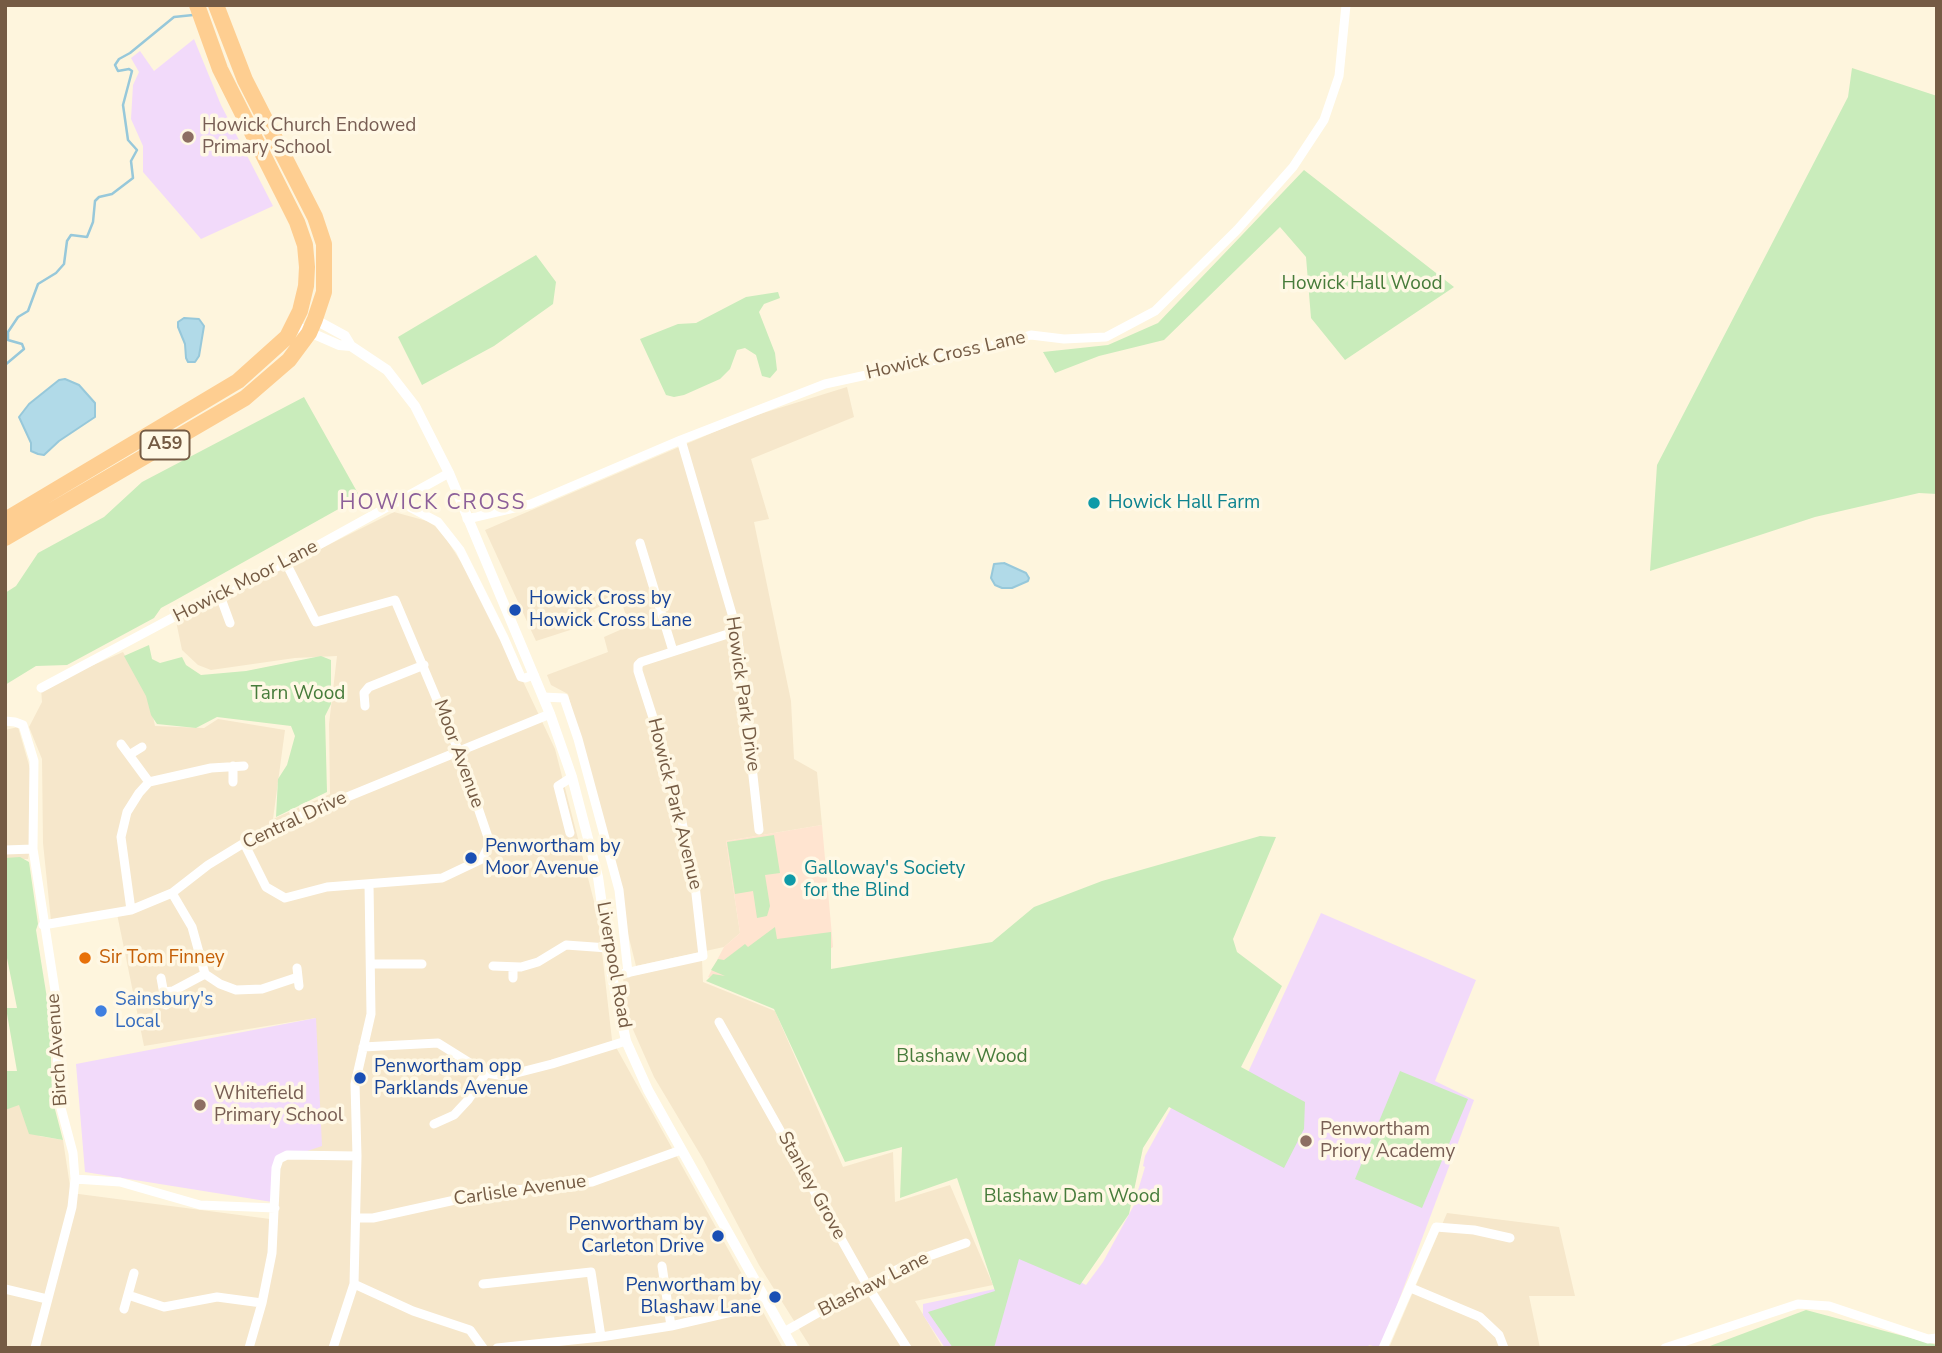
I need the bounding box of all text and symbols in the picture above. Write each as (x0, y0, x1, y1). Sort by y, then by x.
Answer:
place label: Howick Church Endowed Primary School (202, 115, 416, 159)
marker: Howick Church Endowed Primary School (180, 129, 196, 145)
park label: Howick Hall Wood (1281, 273, 1443, 295)
street label: Howick Cross Lane (864, 327, 1028, 385)
road number: A59 (140, 430, 190, 460)
district label: HOWICK CROSS (341, 491, 525, 517)
place label: Howick Hall Farm (1108, 492, 1260, 514)
marker: Howick Hall Farm (1086, 495, 1102, 511)
street label: Howick Moor Lane (170, 536, 322, 628)
place label: Howick Cross by Howick Cross Lane (529, 588, 692, 632)
marker: Howick Cross by Howick Cross Lane (507, 602, 523, 618)
street label: Howick Park Drive (720, 615, 764, 773)
park label: Tarn Wood (251, 683, 345, 705)
street label: Moor Avenue (428, 697, 488, 811)
street label: Howick Park Avenue (642, 716, 706, 892)
street label: Central Drive (239, 787, 351, 855)
place label: Penwortham by Moor Avenue (485, 836, 620, 880)
marker: Penwortham by Moor Avenue (463, 850, 479, 866)
place label: Galloway's Society for the Blind (804, 858, 965, 902)
marker: Galloway's Society for the Blind (782, 872, 798, 888)
street label: Liverpool Road (591, 900, 635, 1030)
place label: Sir Tom Finney (99, 947, 225, 969)
marker: Sir Tom Finney (77, 950, 93, 966)
place label: Sainsbury's Local (115, 989, 213, 1033)
street label: Birch Avenue (43, 993, 73, 1107)
marker: Sainsbury's Local (93, 1003, 109, 1019)
park label: Blashaw Wood (896, 1046, 1028, 1068)
place label: Penwortham opp Parklands Avenue (374, 1056, 528, 1100)
marker: Penwortham opp Parklands Avenue (352, 1070, 368, 1086)
place label: Whitefield Primary School (214, 1083, 343, 1127)
marker: Whitefield Primary School (192, 1097, 208, 1113)
place label: Penwortham Priory Academy (1320, 1119, 1455, 1163)
street label: Stanley Grove (772, 1128, 850, 1244)
marker: Penwortham Priory Academy (1298, 1133, 1314, 1149)
street label: Carlisle Avenue (452, 1170, 588, 1212)
park label: Blashaw Dam Wood (984, 1186, 1160, 1208)
place label: Penwortham by Carleton Drive (569, 1214, 704, 1258)
marker: Penwortham by Carleton Drive (710, 1228, 726, 1244)
street label: Blashaw Lane (815, 1247, 933, 1323)
place label: Penwortham by Blashaw Lane (626, 1275, 761, 1319)
marker: Penwortham by Blashaw Lane (767, 1289, 783, 1305)

